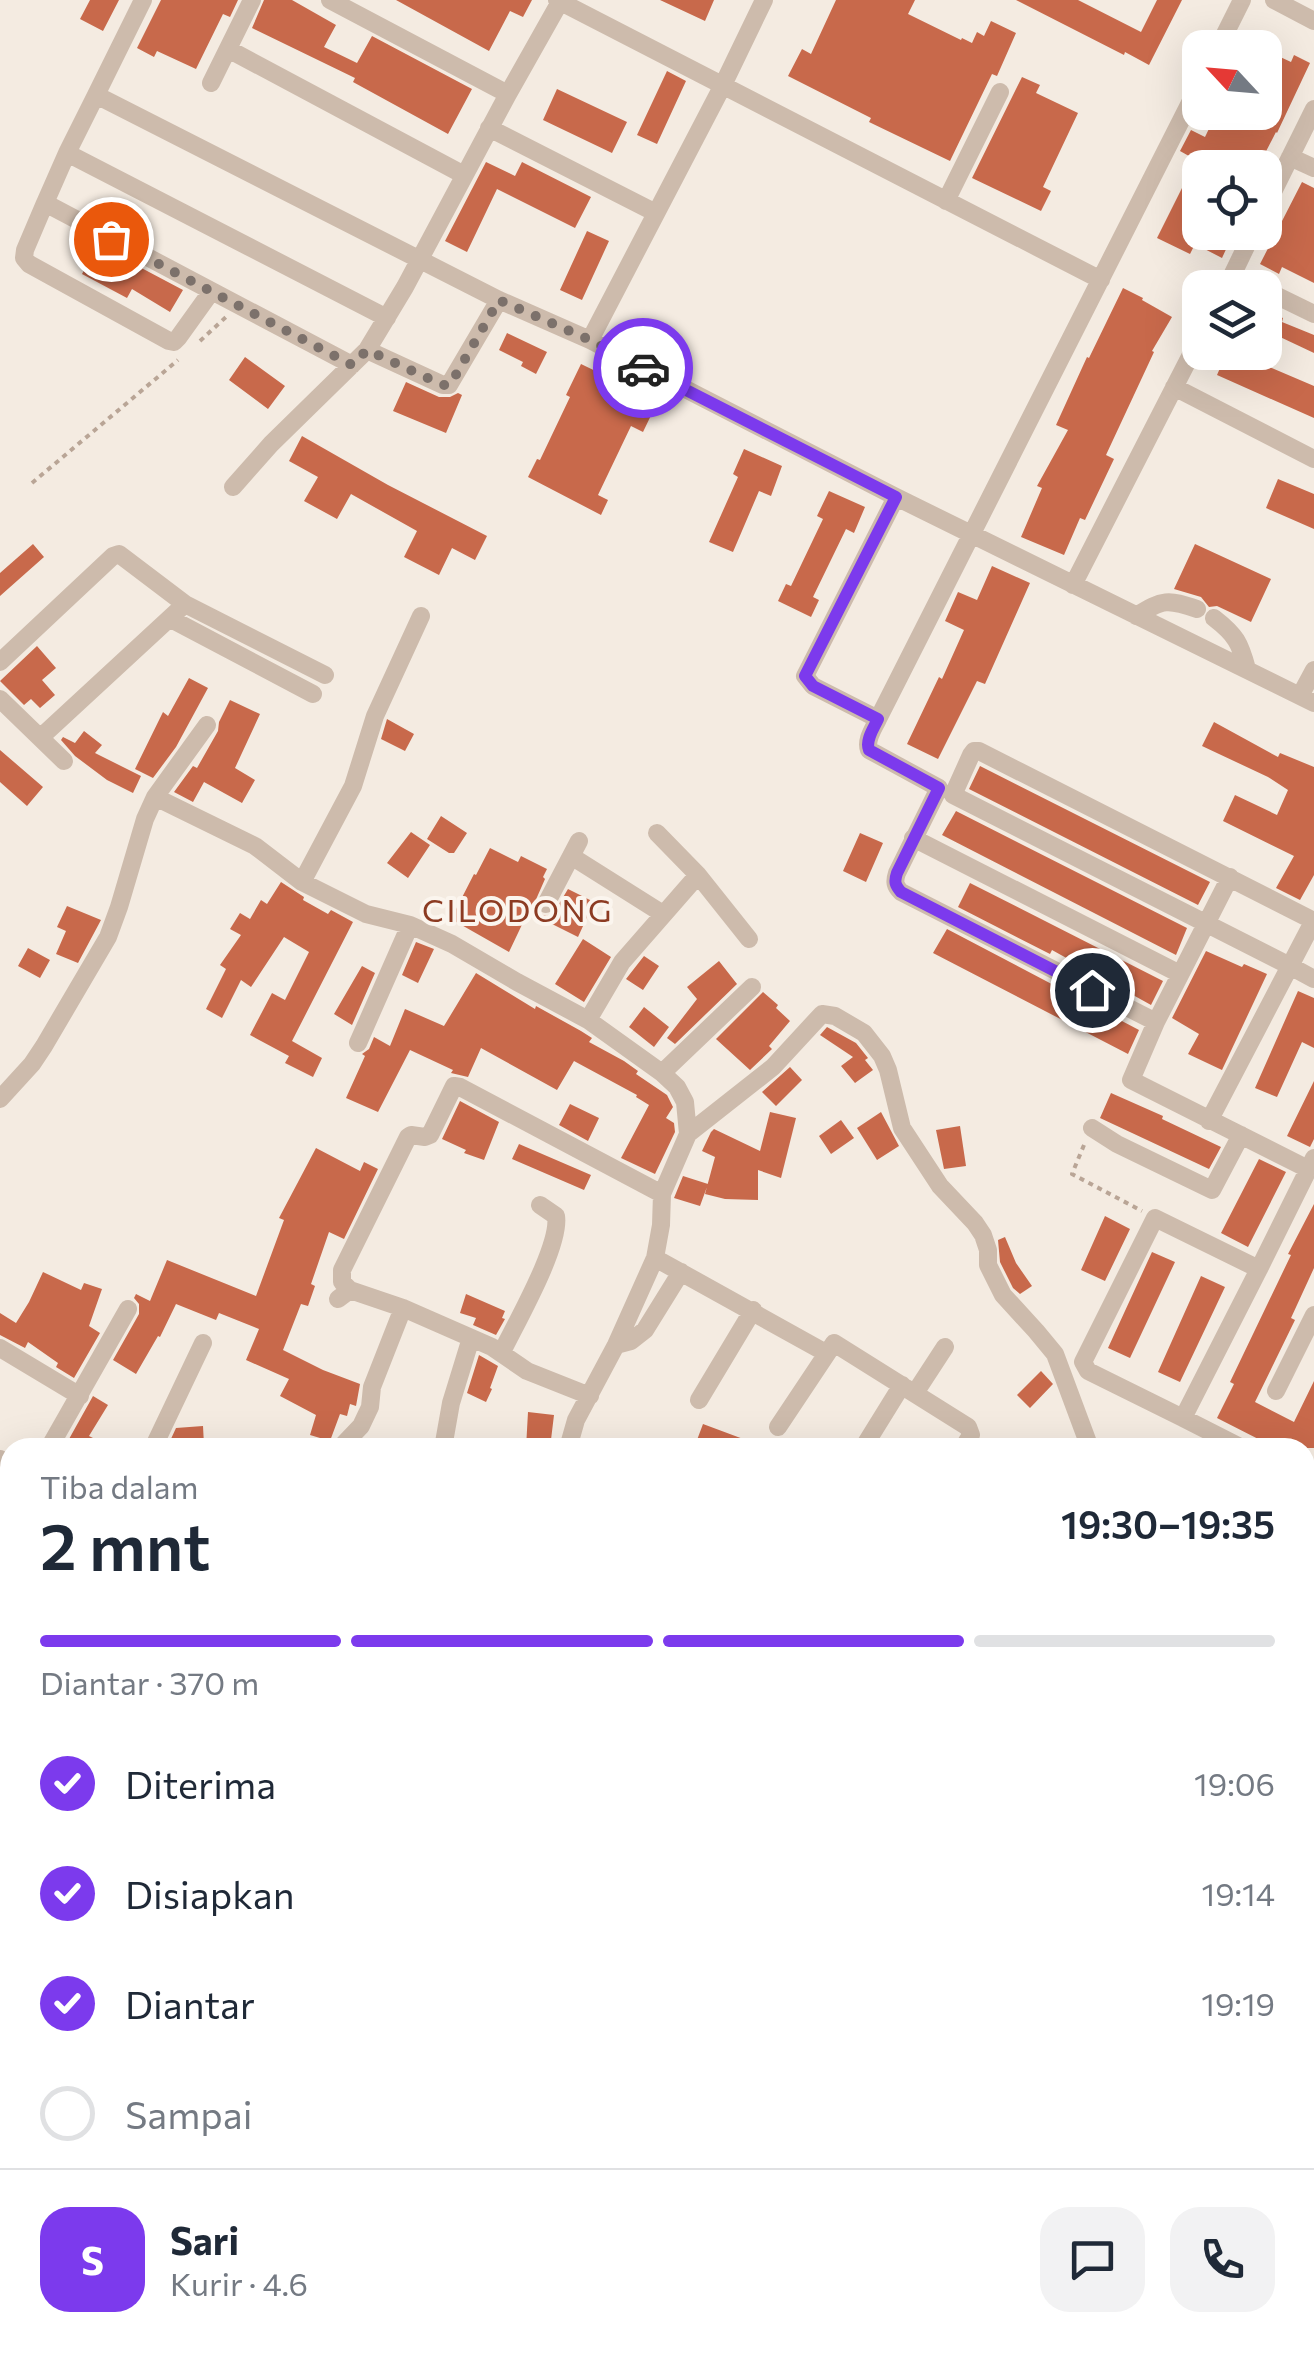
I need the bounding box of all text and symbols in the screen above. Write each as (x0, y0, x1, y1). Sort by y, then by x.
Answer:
north arrow (1182, 30, 1282, 130)
map controls (1182, 30, 1282, 370)
button: locate (1182, 150, 1282, 250)
pin (69, 197, 154, 282)
icon: bag (84, 212, 139, 267)
button: layers (1182, 270, 1282, 370)
courier (593, 318, 693, 418)
icon: car (616, 341, 671, 396)
district label: CILODONG (422, 889, 614, 929)
pin (1050, 948, 1135, 1033)
icon: home (1065, 963, 1120, 1018)
text: Tiba dalam (40, 1466, 199, 1506)
text: 19:30–19:35 (1061, 1500, 1275, 1547)
text: 2 mnt (40, 1504, 210, 1583)
text: Diantar · 370 m (40, 1662, 259, 1702)
icon: check (40, 1756, 95, 1811)
text: Diterima (125, 1760, 276, 1807)
text: 19:06 (1194, 1763, 1275, 1803)
icon: check (40, 1866, 95, 1921)
text: Disiapkan (125, 1870, 294, 1917)
text: 19:14 (1201, 1873, 1275, 1913)
icon: check (40, 1976, 95, 2031)
text: Diantar (125, 1980, 255, 2027)
text: 19:19 (1201, 1983, 1275, 2023)
text: Sampai (125, 2090, 252, 2137)
button: chat (1040, 2207, 1145, 2312)
button: phone (1170, 2207, 1275, 2312)
text: Sari (170, 2216, 239, 2263)
text: S (81, 2236, 104, 2283)
text: Kurir · 4.6 (170, 2263, 308, 2303)

